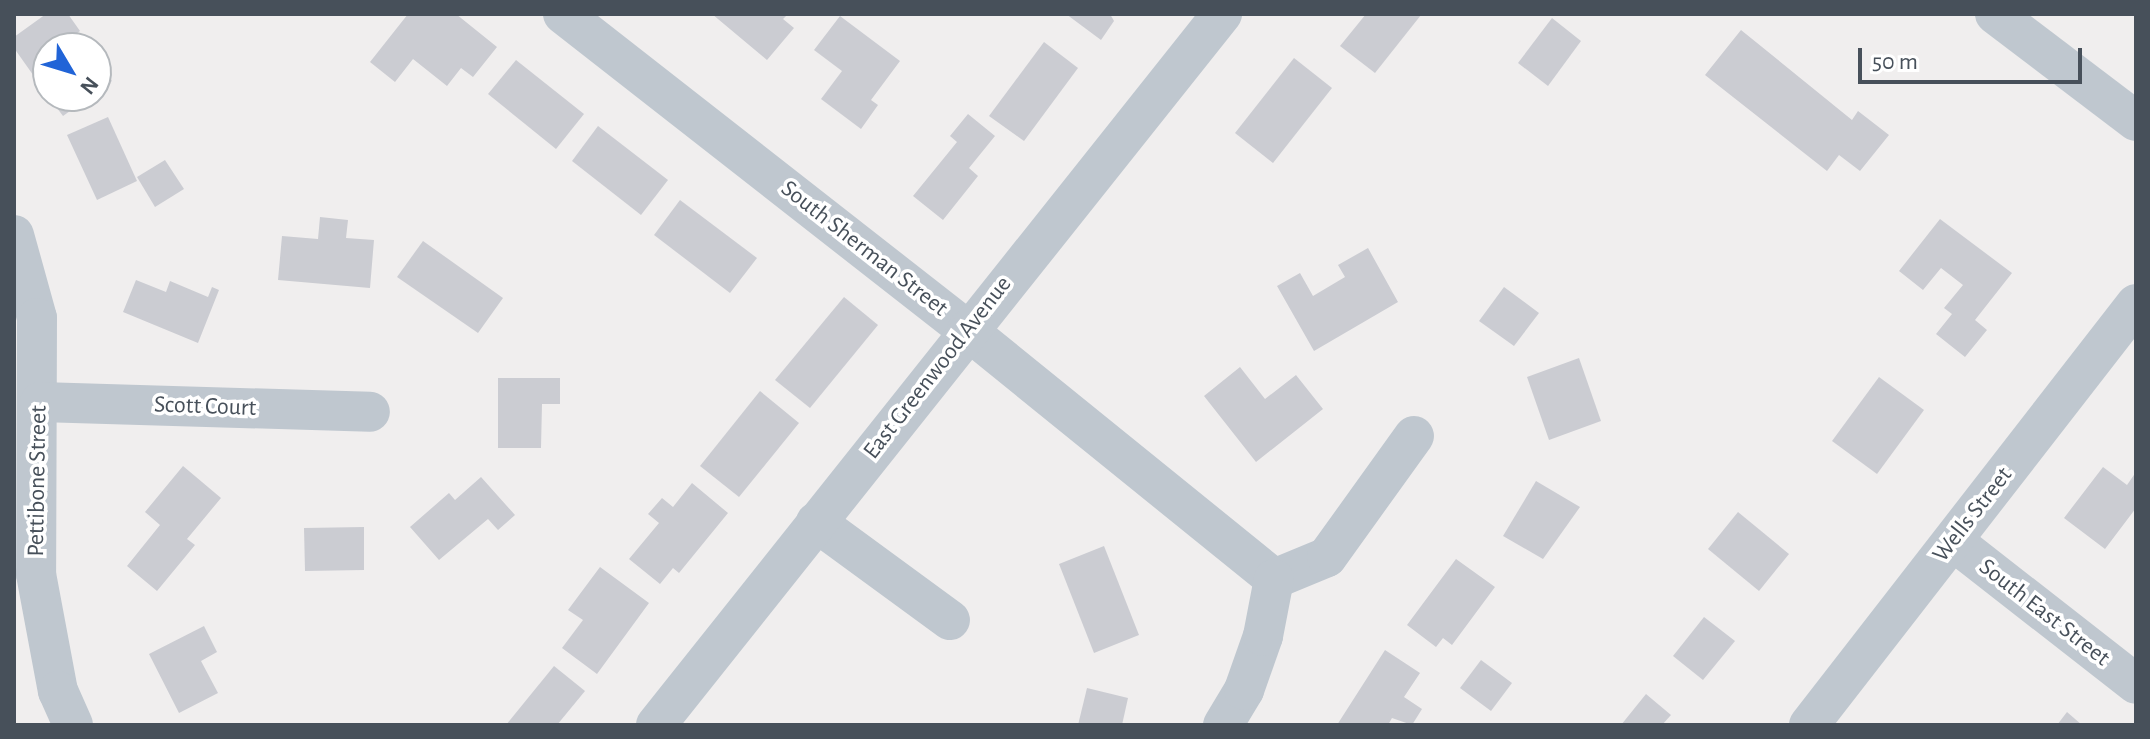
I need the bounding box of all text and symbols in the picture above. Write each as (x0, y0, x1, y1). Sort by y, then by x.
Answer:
north arrow (32, 32, 112, 112)
scale bar (1862, 32, 2086, 82)
text: 50 m (1872, 50, 1918, 74)
text: N (76, 73, 103, 98)
street label: South Sherman Street (775, 175, 953, 323)
street label: East Greenwood Avenue (858, 271, 1018, 465)
street label: Scott Court (153, 391, 257, 423)
street label: Pettibone Street (22, 405, 54, 557)
street label: Wells Street (1927, 462, 2019, 568)
street label: South East Street (1973, 553, 2115, 673)

